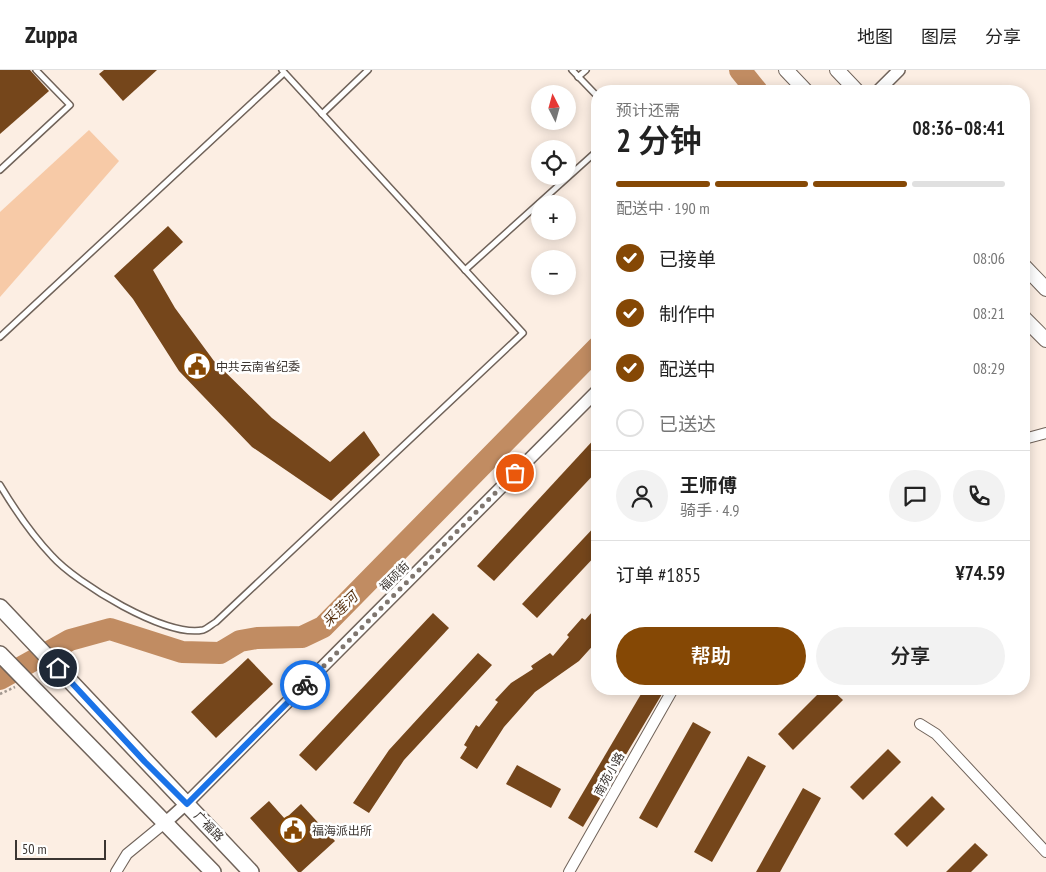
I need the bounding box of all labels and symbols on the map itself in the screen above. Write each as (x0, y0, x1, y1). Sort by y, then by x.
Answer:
north arrow (531, 85, 576, 130)
public building icon: 中共云南省纪委 (182, 351, 212, 381)
place label: 中共云南省纪委 (216, 359, 300, 374)
pin (494, 452, 536, 494)
street label: 福硕街 (376, 558, 412, 594)
water label: 采莲河 (319, 586, 364, 630)
pin (37, 647, 79, 689)
courier (280, 660, 330, 710)
street label: 南苑小路 (591, 749, 627, 799)
street label: 广福路 (191, 808, 227, 844)
public building icon: 福海派出所 (278, 815, 308, 845)
place label: 福海派出所 (312, 823, 372, 838)
scale bar (15, 837, 106, 860)

